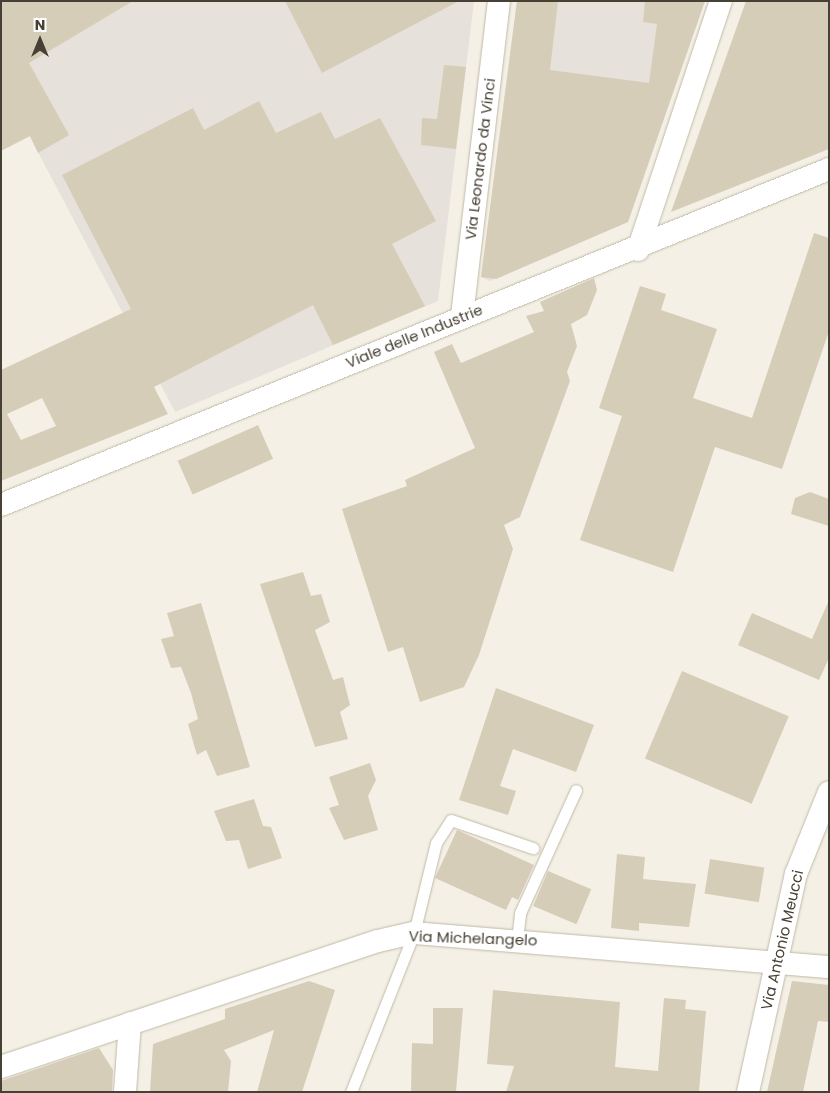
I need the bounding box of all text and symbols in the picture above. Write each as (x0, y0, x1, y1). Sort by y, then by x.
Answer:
north arrow (15, 15, 65, 65)
text: N (35, 15, 45, 35)
street label: Via Leonardo da Vinci (461, 77, 499, 241)
street label: Viale delle Industrie (343, 300, 485, 372)
street label: Via Antonio Meucci (757, 868, 807, 1012)
street label: Via Michelangelo (408, 927, 538, 949)

